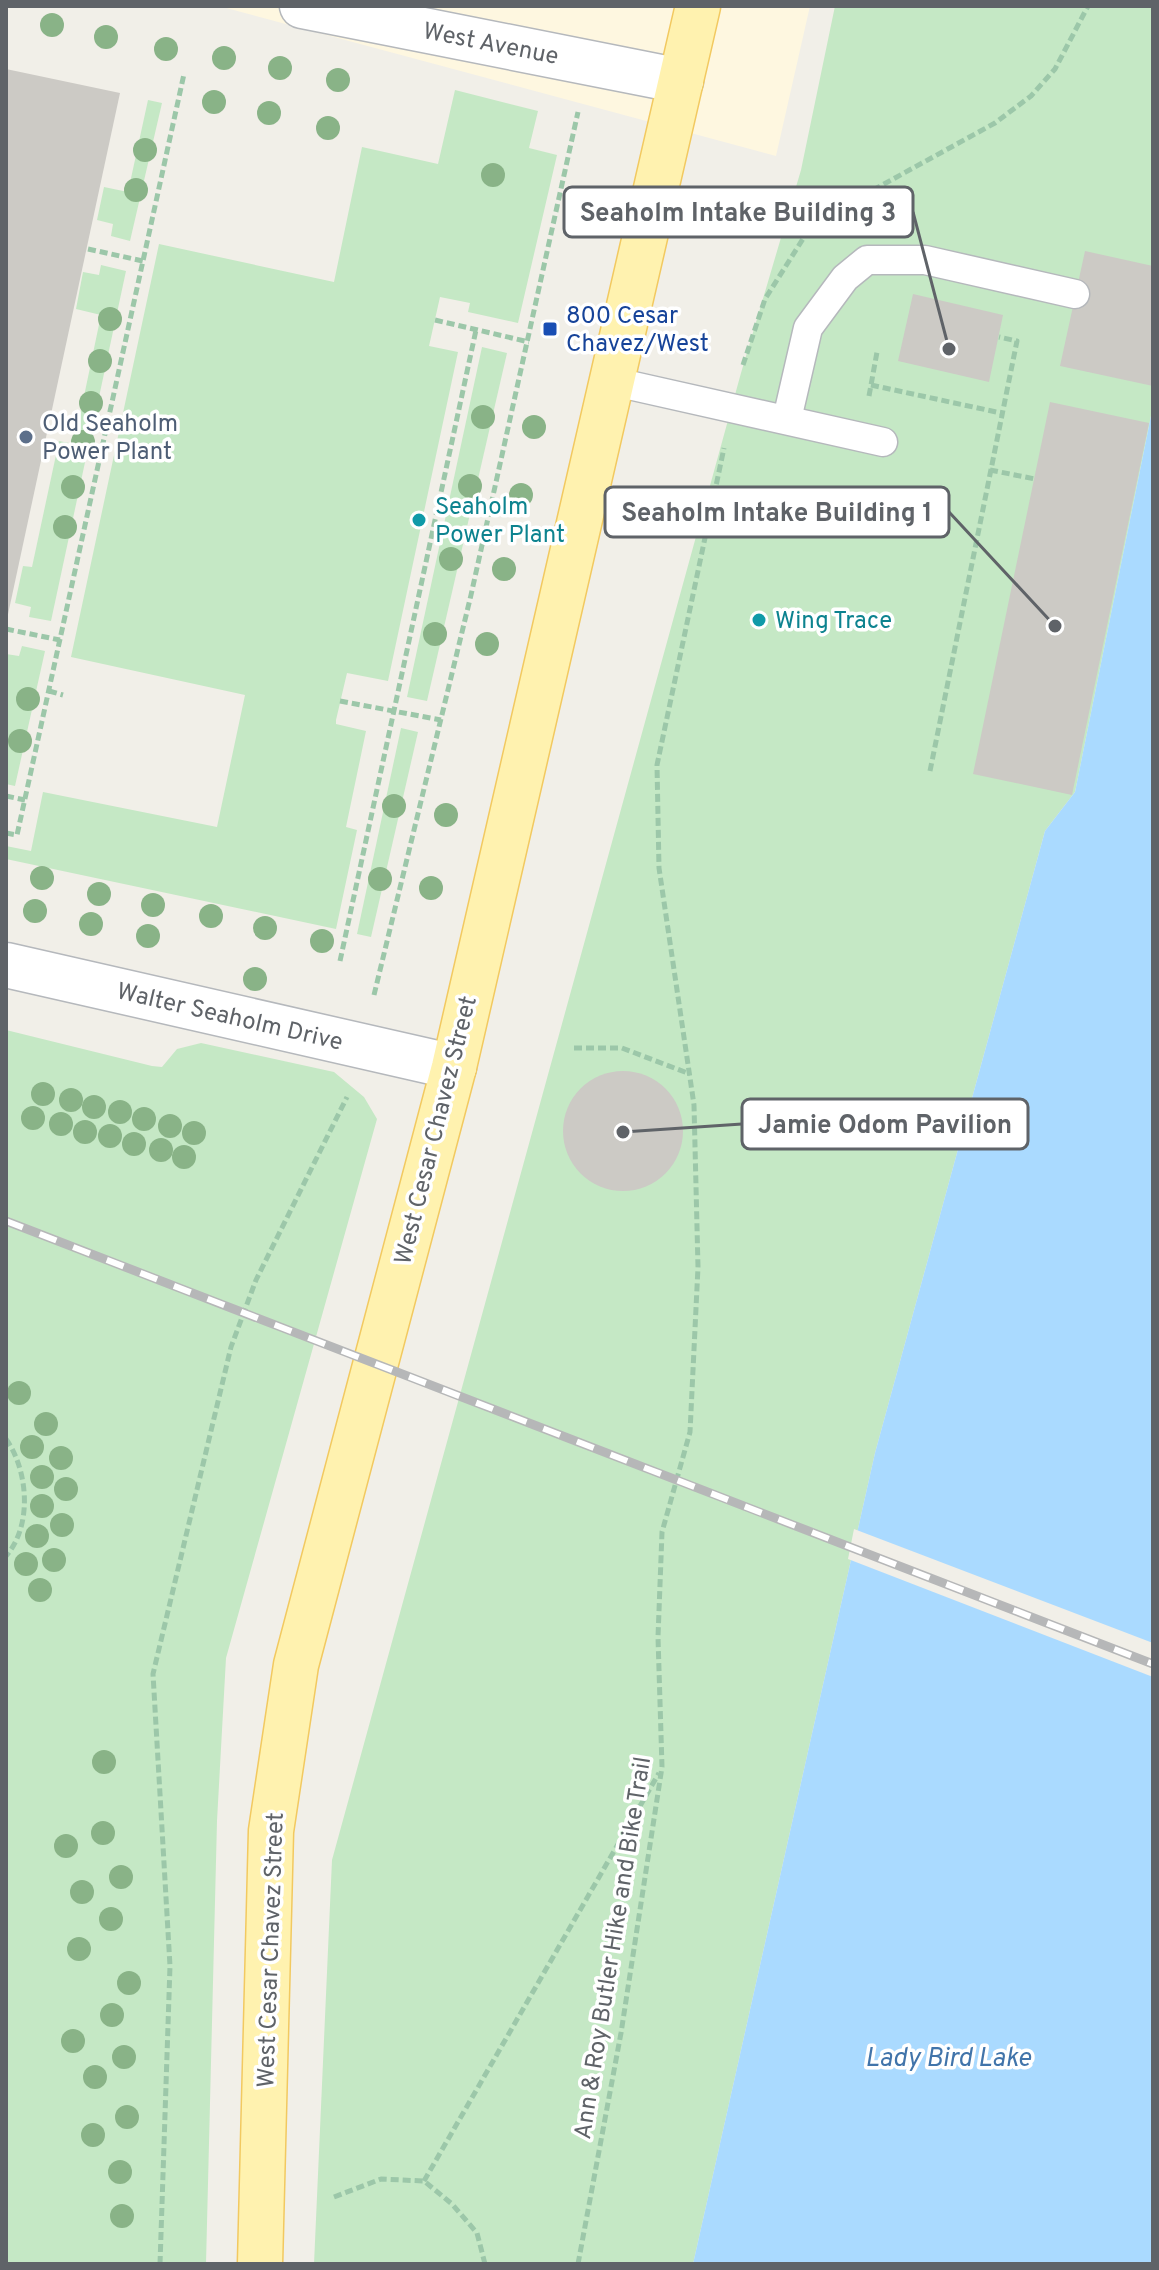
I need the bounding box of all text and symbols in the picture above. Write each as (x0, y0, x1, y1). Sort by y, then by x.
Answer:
street label: West Avenue (420, 17, 561, 73)
callout: Seaholm Intake Building 3 (564, 187, 913, 237)
text: Seaholm Intake Building 3 (580, 198, 896, 231)
place label: 800 Cesar Chavez/West (566, 302, 709, 360)
marker: 800 Cesar Chavez/West (541, 320, 559, 338)
place label: Old Seaholm Power Plant (42, 410, 178, 468)
marker: Old Seaholm Power Plant (17, 428, 35, 446)
callout: Seaholm Intake Building 1 (605, 487, 949, 537)
place label: Seaholm Power Plant (435, 493, 565, 551)
text: Seaholm Intake Building 1 (621, 498, 933, 531)
marker: Seaholm Power Plant (410, 511, 428, 529)
place label: Wing Trace (775, 607, 892, 637)
marker: Wing Trace (750, 611, 768, 629)
street label: Walter Seaholm Drive (114, 977, 346, 1059)
street label: West Cesar Chavez Street (389, 993, 485, 1268)
callout: Jamie Odom Pavilion (742, 1099, 1028, 1149)
text: Jamie Odom Pavilion (758, 1110, 1012, 1143)
street label: Ann & Roy Butler Hike and Bike Trail (569, 1755, 659, 2142)
street label: West Cesar Chavez Street (252, 1812, 292, 2088)
water label: Lady Bird Lake (865, 2043, 1031, 2076)

